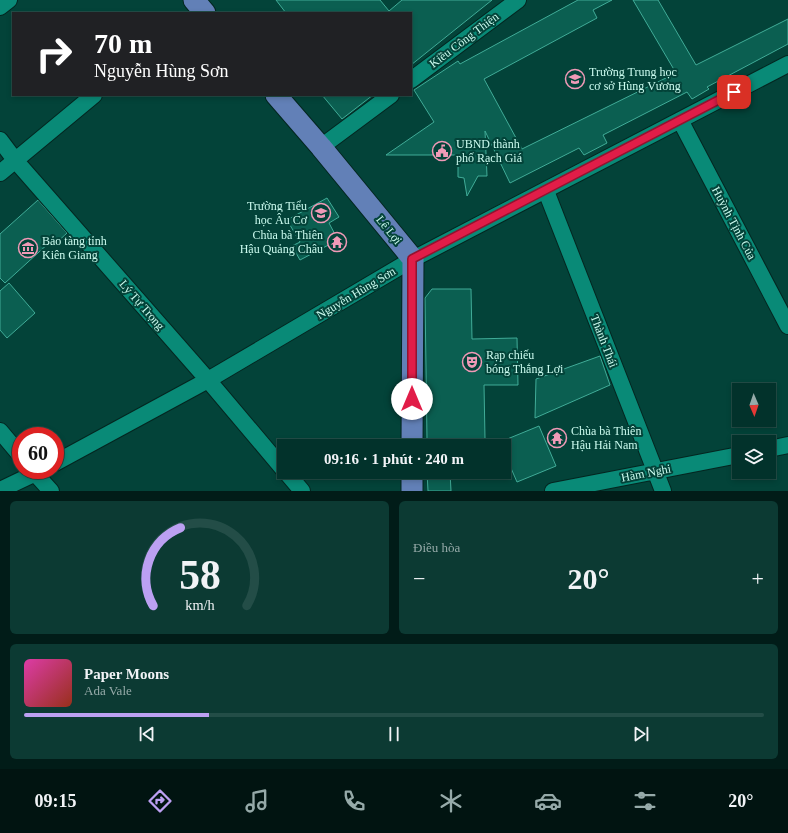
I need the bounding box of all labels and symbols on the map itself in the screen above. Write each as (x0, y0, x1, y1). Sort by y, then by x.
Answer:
street label: Kiều Công Thiện (427, 9, 501, 71)
place label: Trường Trung học cơ sở Hùng Vương (589, 65, 681, 93)
school or university icon: Trường Trung học cơ sở Hùng Vương (564, 68, 586, 90)
pin (717, 75, 751, 109)
place label: UBND thành phố Rạch Giá (456, 137, 523, 165)
public building icon: UBND thành phố Rạch Giá (431, 140, 453, 162)
street label: Huỳnh Tịnh Của (709, 184, 759, 262)
place label: Trường Tiểu học Âu Cơ (247, 199, 308, 227)
school or university icon: Trường Tiểu học Âu Cơ (310, 202, 332, 224)
street label: Lê Lợi (373, 213, 405, 248)
place label: Chùa bà Thiên Hậu Quảng Châu (240, 228, 323, 256)
temple icon: Chùa bà Thiên Hậu Quảng Châu (326, 231, 348, 253)
place label: Bảo tàng tỉnh Kiên Giang (42, 234, 107, 262)
museum icon: Bảo tàng tỉnh Kiên Giang (17, 237, 39, 259)
street label: Nguyễn Hùng Sơn (314, 264, 398, 322)
street label: Lý Tự Trọng (116, 277, 168, 333)
street label: Thành Thái (588, 313, 621, 370)
place label: Rạp chiếu bóng Thắng Lợi (486, 348, 564, 376)
theatre icon: Rạp chiếu bóng Thắng Lợi (461, 351, 483, 373)
position arrow (391, 378, 433, 420)
north arrow (732, 383, 776, 427)
place label: Chùa bà Thiên Hậu Hải Nam (571, 424, 641, 452)
speed limit sign: 60 (12, 427, 64, 479)
temple icon: Chùa bà Thiên Hậu Hải Nam (546, 427, 568, 449)
street label: Hàm Nghi (620, 461, 673, 485)

